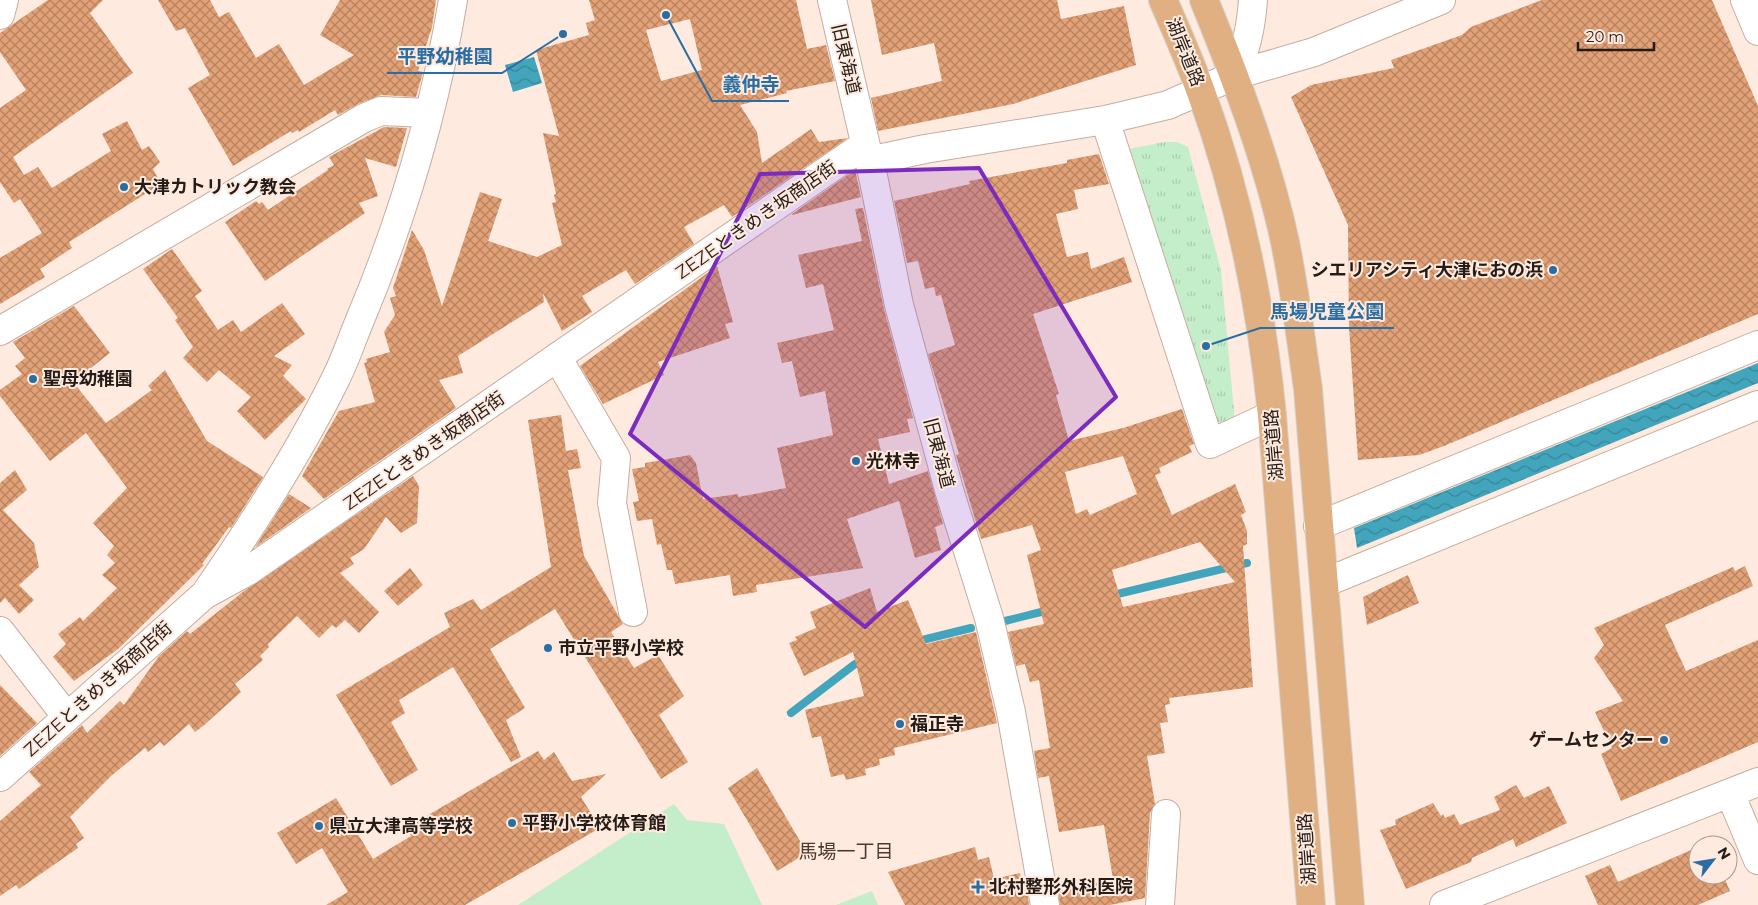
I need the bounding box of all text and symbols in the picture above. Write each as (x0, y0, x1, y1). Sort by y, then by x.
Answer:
street label: 湖岸道路 (1161, 15, 1209, 89)
scale bar (1578, 20, 1654, 52)
street label: 旧東海道 (827, 21, 865, 97)
text: 20 m (1586, 27, 1624, 46)
callout: 平野幼稚園 (387, 39, 502, 73)
text: 平野幼稚園 (397, 45, 493, 68)
callout: 義仲寺 (712, 67, 789, 101)
text: 義仲寺 (722, 73, 780, 96)
street label: ZEZEときめき坂商店街 (671, 156, 841, 284)
place label: 大津カトリック教会 (134, 176, 296, 198)
marker: 大津カトリック教会 (118, 181, 130, 193)
place label: シエリアシティ大津におの浜 (1311, 259, 1543, 281)
marker: シエリアシティ大津におの浜 (1547, 264, 1559, 276)
callout: 馬場児童公園 (1260, 294, 1394, 328)
text: 馬場児童公園 (1270, 300, 1384, 323)
place label: 聖母幼稚園 (43, 368, 133, 390)
marker: 聖母幼稚園 (27, 373, 39, 385)
street label: ZEZEときめき坂商店街 (339, 387, 509, 515)
street label: 湖岸道路 (1260, 408, 1288, 482)
street label: 旧東海道 (919, 415, 959, 491)
place label: 光林寺 (866, 450, 920, 472)
marker: 光林寺 (850, 455, 862, 467)
street label: ZEZEときめき坂商店街 (19, 617, 177, 761)
place label: 市立平野小学校 (558, 637, 684, 659)
marker: 市立平野小学校 (542, 642, 554, 654)
place label: 福正寺 (910, 713, 964, 735)
marker: 福正寺 (894, 718, 906, 730)
place label: ゲームセンター (1529, 729, 1654, 751)
marker: ゲームセンター (1658, 734, 1670, 746)
place label: 平野小学校体育館 (522, 812, 666, 834)
street label: 湖岸道路 (1294, 812, 1320, 886)
place label: 県立大津高等学校 (329, 815, 473, 837)
marker: 平野小学校体育館 (506, 817, 518, 829)
marker: 県立大津高等学校 (313, 820, 325, 832)
north arrow (1688, 835, 1738, 885)
district label: 馬場一丁目 (798, 840, 894, 863)
text: N (1714, 844, 1735, 863)
place label: 北村整形外科医院 (989, 876, 1133, 898)
marker: 北村整形外科医院 (971, 880, 985, 894)

